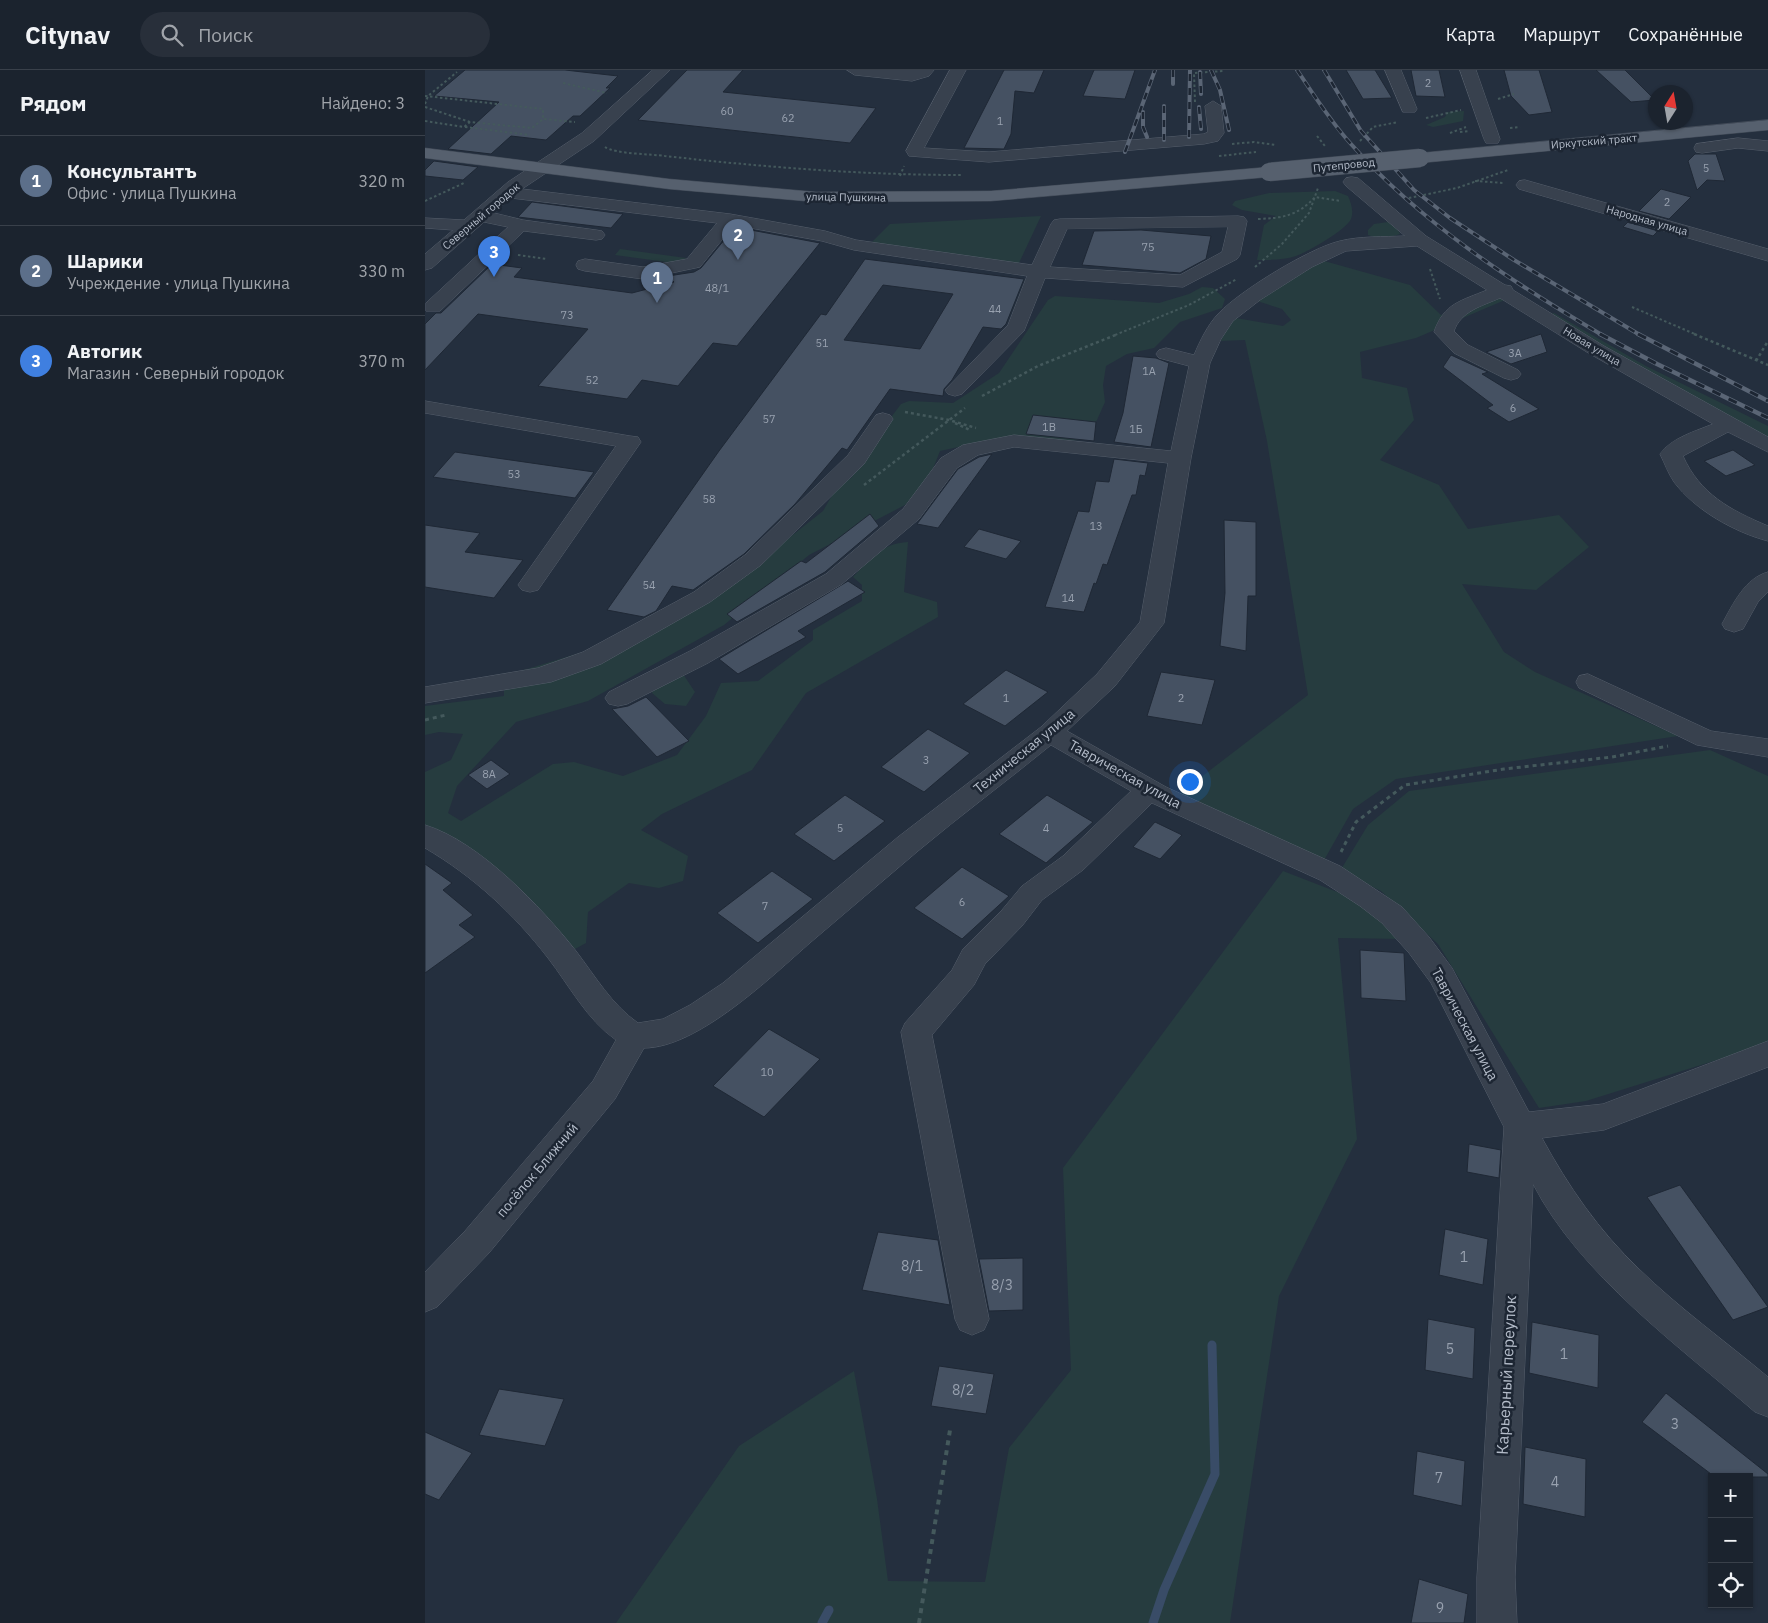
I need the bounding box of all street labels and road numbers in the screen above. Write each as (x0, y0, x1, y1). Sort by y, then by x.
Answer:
street label: Иркутский тракт (1550, 130, 1638, 152)
street label: Путепровод (1312, 155, 1376, 175)
street label: Северный городок (439, 179, 523, 253)
street label: улица Пушкина (806, 189, 886, 205)
street label: Народная улица (1605, 202, 1689, 238)
street label: Новая улица (1561, 323, 1623, 369)
street label: Техническая улица (970, 704, 1079, 797)
street label: Таврическая улица (1066, 736, 1185, 813)
street label: Таврическая улица (1428, 964, 1503, 1084)
street label: посёлок Ближний (492, 1119, 582, 1221)
street label: Карьерный переулок (1492, 1295, 1520, 1455)

